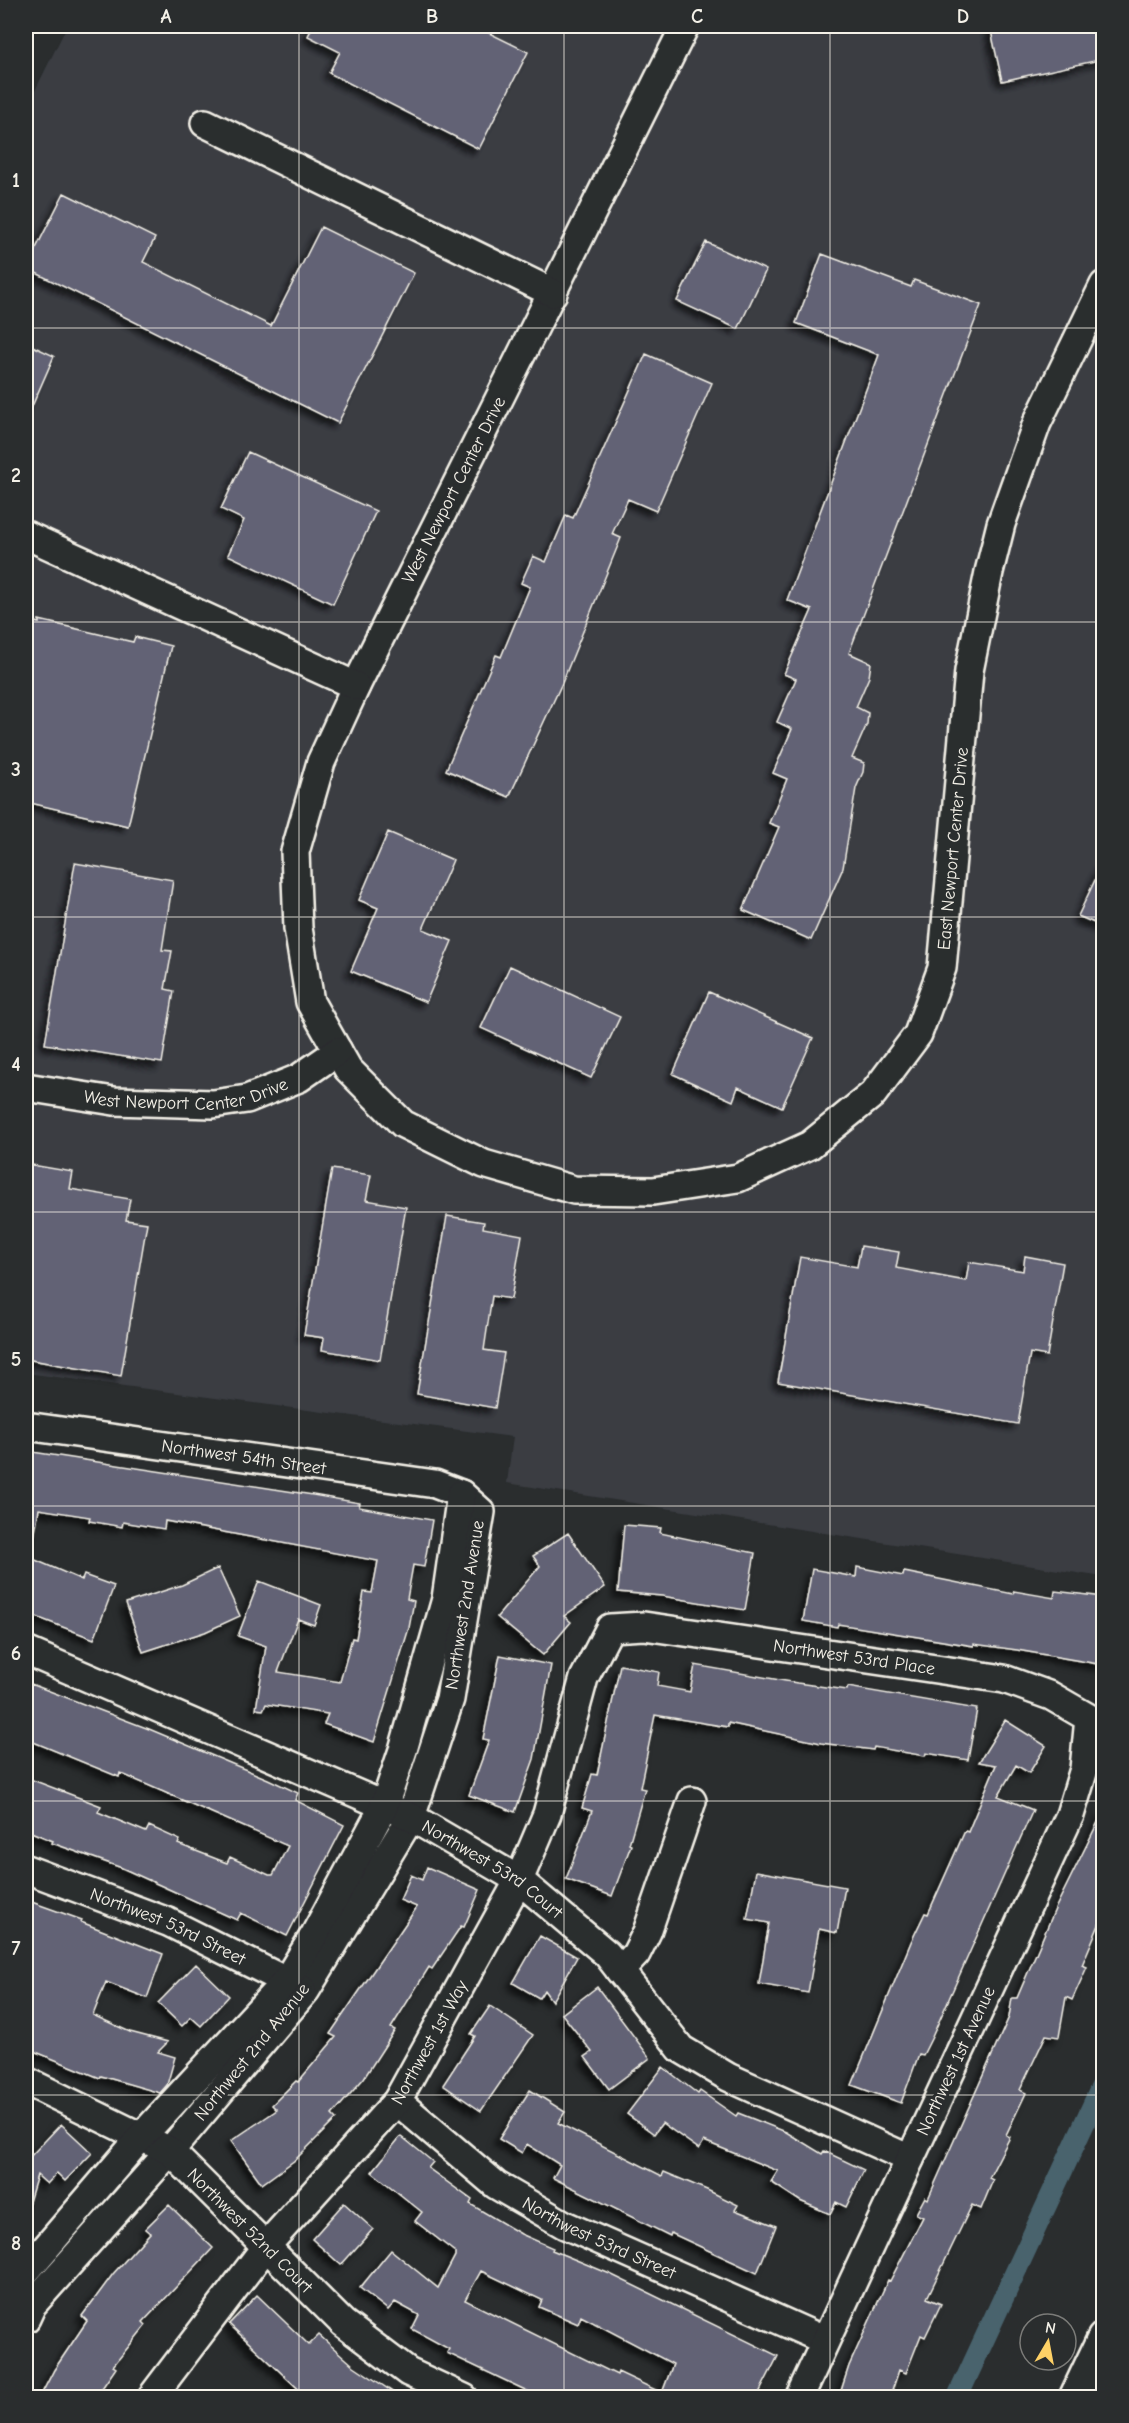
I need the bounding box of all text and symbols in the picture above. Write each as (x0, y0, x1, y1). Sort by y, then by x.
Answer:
text: A (160, 5, 172, 28)
text: B (426, 5, 438, 28)
text: C (691, 5, 703, 28)
text: D (957, 5, 969, 28)
text: 1 (12, 169, 20, 192)
street label: West Newport Center Drive (398, 393, 510, 587)
text: 2 (11, 464, 21, 487)
street label: East Newport Center Drive (933, 746, 973, 951)
text: 3 (11, 758, 21, 781)
text: 4 (11, 1053, 21, 1076)
street label: West Newport Center Drive (82, 1073, 291, 1115)
text: 5 (11, 1348, 21, 1371)
street label: Northwest 54th Street (160, 1435, 328, 1479)
street label: Northwest 2nd Avenue (441, 1519, 489, 1691)
street label: Northwest 53rd Place (772, 1635, 937, 1679)
text: 6 (11, 1642, 21, 1665)
street label: Northwest 53rd Court (418, 1815, 568, 1923)
street label: Northwest 53rd Street (87, 1883, 250, 1970)
text: 7 (12, 1937, 21, 1960)
street label: Northwest 1st Way (387, 1976, 473, 2108)
street label: Northwest 2nd Avenue (190, 1979, 314, 2125)
street label: Northwest 1st Avenue (912, 1983, 1000, 2139)
street label: Northwest 52nd Court (183, 2164, 318, 2298)
street label: Northwest 53rd Street (519, 2192, 680, 2284)
text: 8 (11, 2232, 21, 2255)
north arrow (1018, 2312, 1078, 2372)
text: N (1044, 2318, 1057, 2338)

